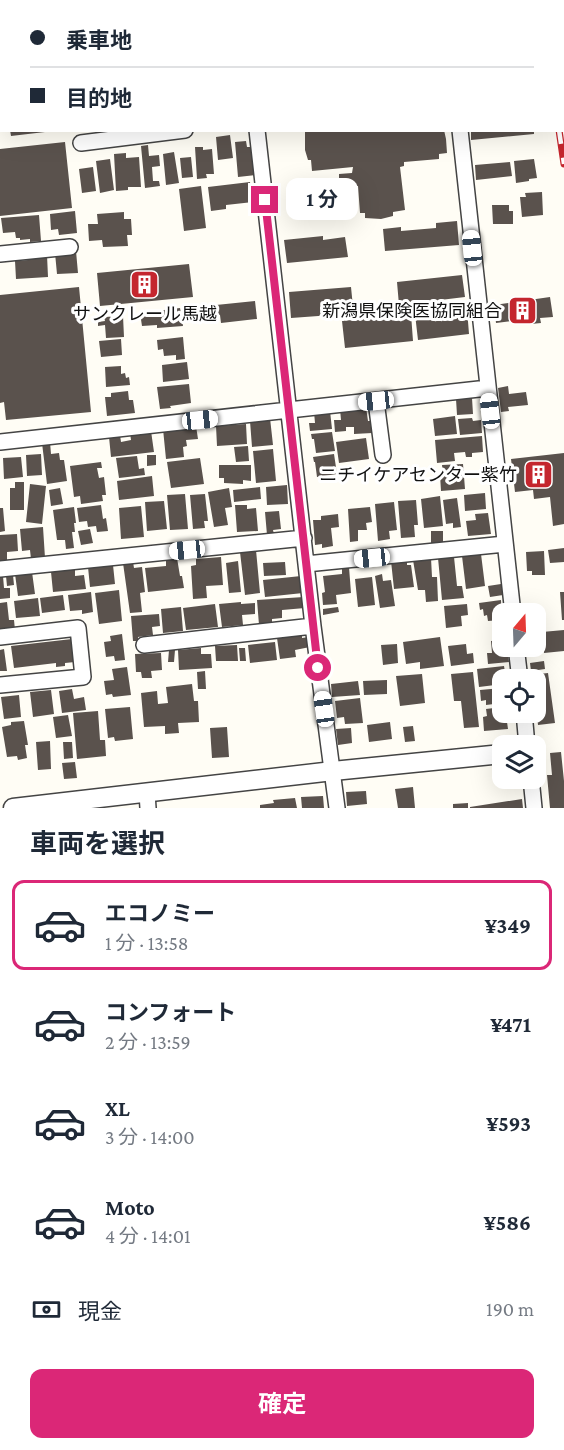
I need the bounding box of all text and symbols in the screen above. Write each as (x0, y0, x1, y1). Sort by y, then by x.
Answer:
text: 乗車地 (66, 28, 132, 53)
text: 目的地 (66, 86, 132, 111)
callout: 1 分 (286, 179, 358, 221)
route end (251, 186, 278, 213)
text: 1 分 (306, 188, 338, 210)
car (461, 229, 483, 267)
building icon: サンクレール馬越 (129, 269, 161, 301)
building icon: 新潟県保険医協同組合 (507, 295, 539, 327)
place label: 新潟県保険医協同組合 (322, 301, 502, 321)
place label: サンクレール馬越 (73, 304, 217, 324)
car (357, 390, 395, 412)
car (479, 392, 501, 430)
car (181, 409, 219, 431)
building icon: ニチイケアセンター紫竹 (522, 459, 554, 491)
place label: ニチイケアセンター紫竹 (319, 465, 517, 485)
car (168, 539, 206, 561)
car (353, 547, 391, 569)
north arrow (492, 603, 546, 657)
map controls (492, 603, 546, 789)
route start (304, 654, 331, 681)
button: locate (492, 669, 546, 723)
car (313, 690, 335, 728)
button: layers (492, 735, 546, 789)
text: 車両を選択 (30, 829, 165, 859)
icon: car (33, 898, 87, 952)
text: エコノミー (105, 901, 215, 926)
text: ¥349 (485, 913, 531, 938)
text: 1 分 · 13:58 (105, 932, 189, 954)
icon: car (33, 997, 87, 1051)
text: コンフォート (105, 1000, 236, 1025)
text: ¥471 (490, 1012, 531, 1037)
text: 2 分 · 13:59 (105, 1031, 191, 1053)
icon: car (33, 1096, 87, 1150)
text: XL (105, 1096, 130, 1121)
text: ¥593 (486, 1111, 531, 1136)
text: 3 分 · 14:00 (105, 1126, 195, 1148)
icon: car (33, 1195, 87, 1249)
text: Moto (105, 1195, 155, 1220)
text: ¥586 (483, 1210, 531, 1235)
text: 4 分 · 14:01 (105, 1225, 191, 1247)
icon: cash (30, 1293, 63, 1326)
text: 190 m (486, 1298, 534, 1320)
text: 現金 (78, 1299, 122, 1324)
button: 確定 (30, 1369, 534, 1438)

